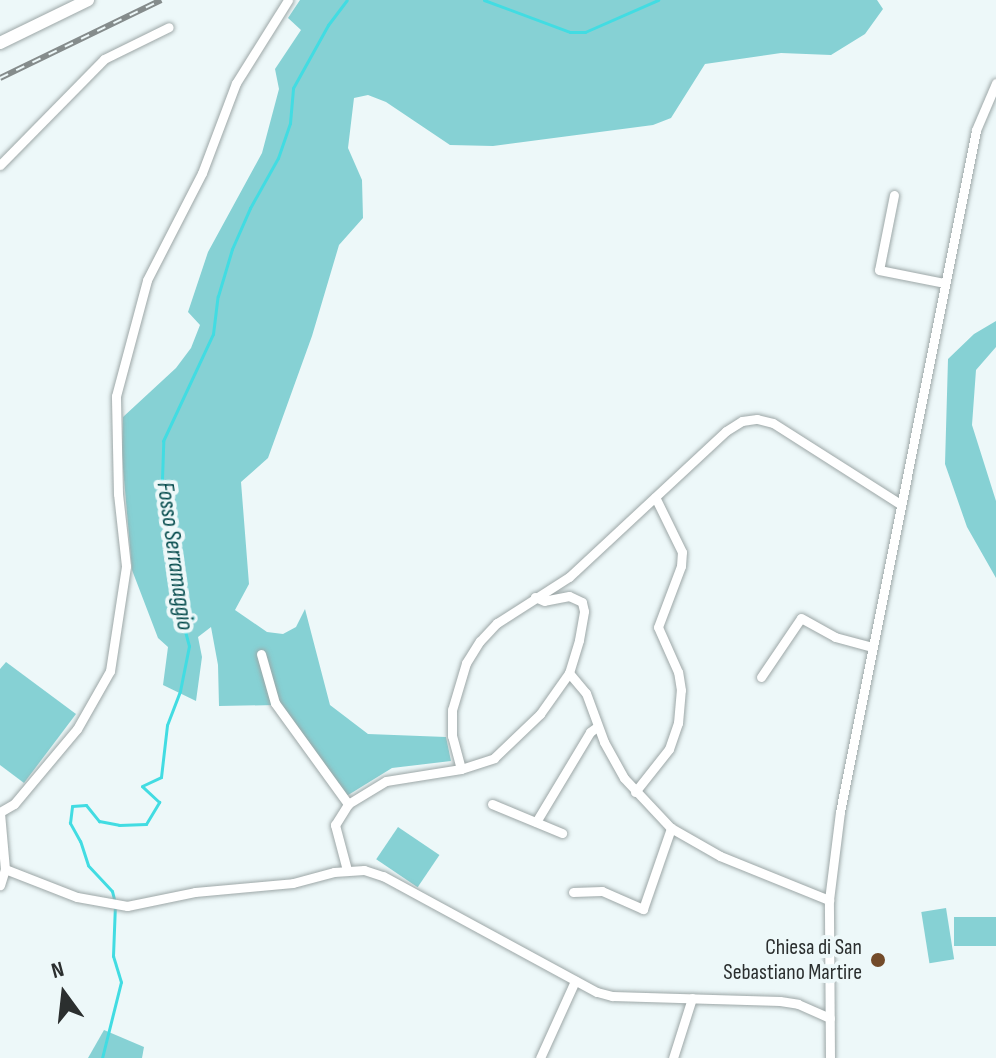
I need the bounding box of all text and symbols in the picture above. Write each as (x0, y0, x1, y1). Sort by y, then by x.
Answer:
water label: Fosso Serramaggio (150, 480, 200, 632)
place label: Chiesa di San Sebastiano Martire (723, 934, 862, 986)
marker: Chiesa di San Sebastiano Martire (869, 951, 887, 969)
north arrow (24, 954, 104, 1034)
text: N (48, 956, 67, 985)

